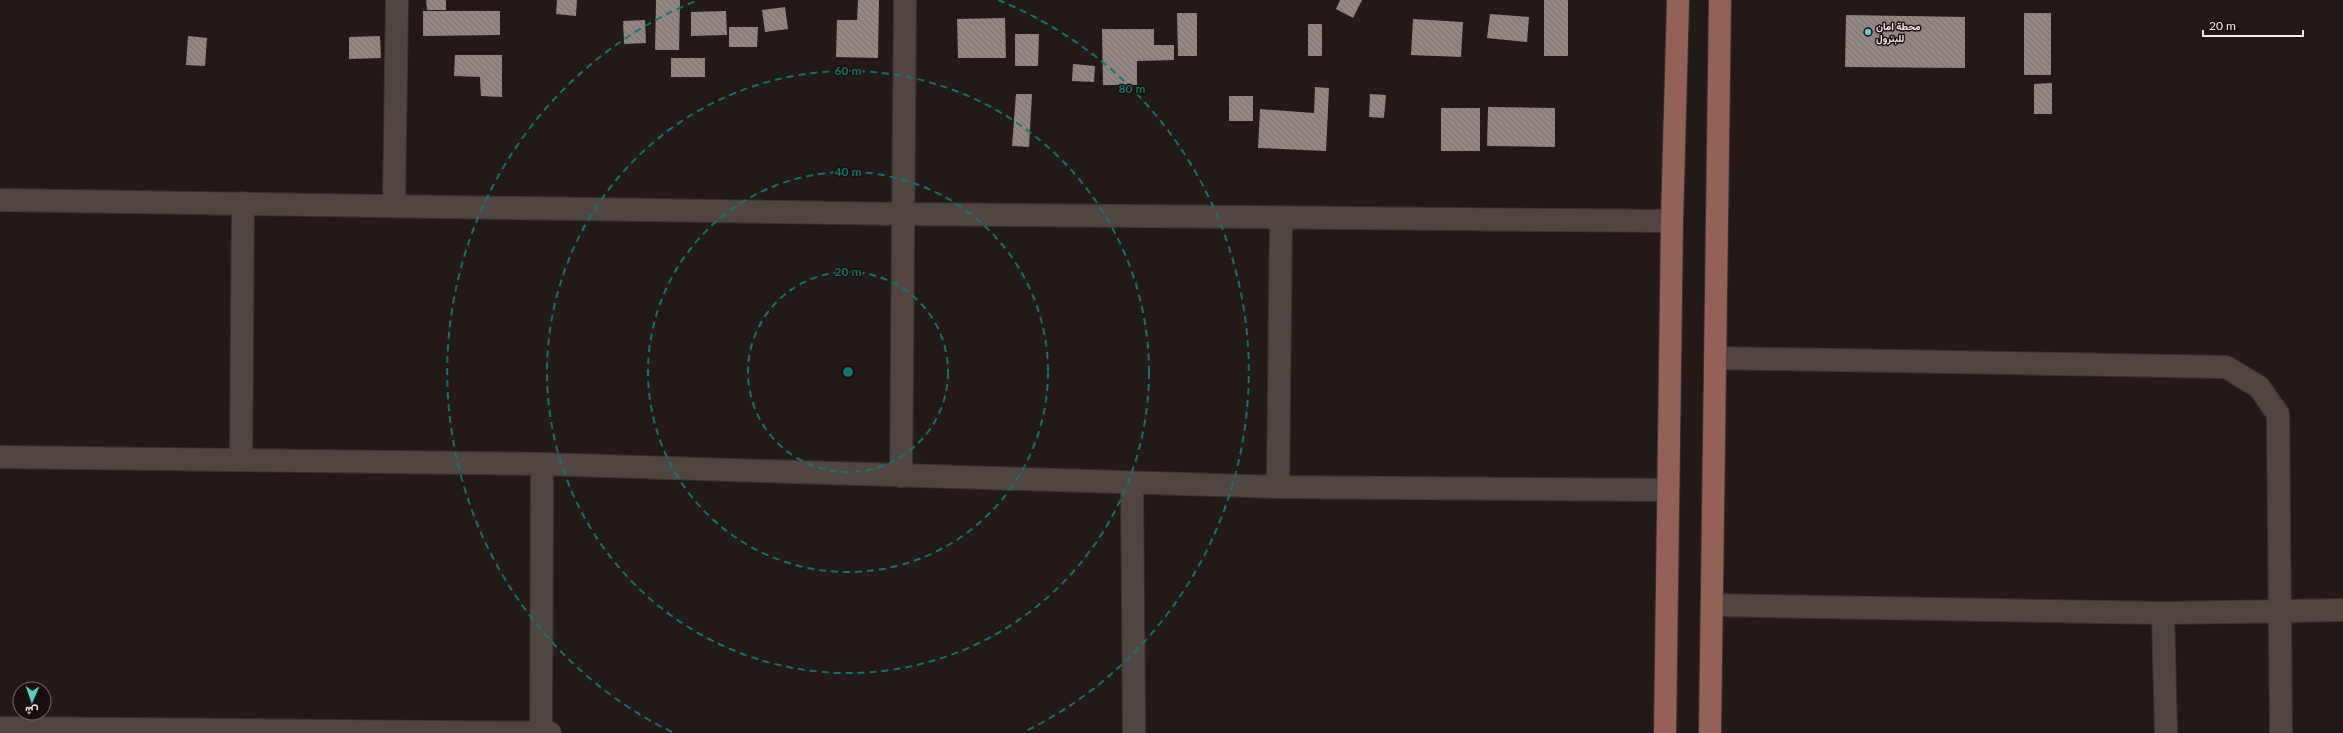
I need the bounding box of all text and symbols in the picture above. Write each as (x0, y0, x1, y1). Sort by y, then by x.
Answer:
scale bar (2203, 12, 2303, 38)
text: 20 m (2209, 18, 2236, 33)
place label: محطة امان للبترول (1876, 20, 1921, 45)
marker: محطة امان للبترول (1863, 27, 1873, 37)
text: 60 m (835, 63, 861, 78)
text: 80 m (1119, 81, 1145, 96)
text: 40 m (835, 164, 861, 179)
text: 20 m (835, 264, 861, 279)
centre of rings (841, 365, 855, 379)
north arrow (12, 681, 52, 721)
text: ش (25, 704, 39, 718)

